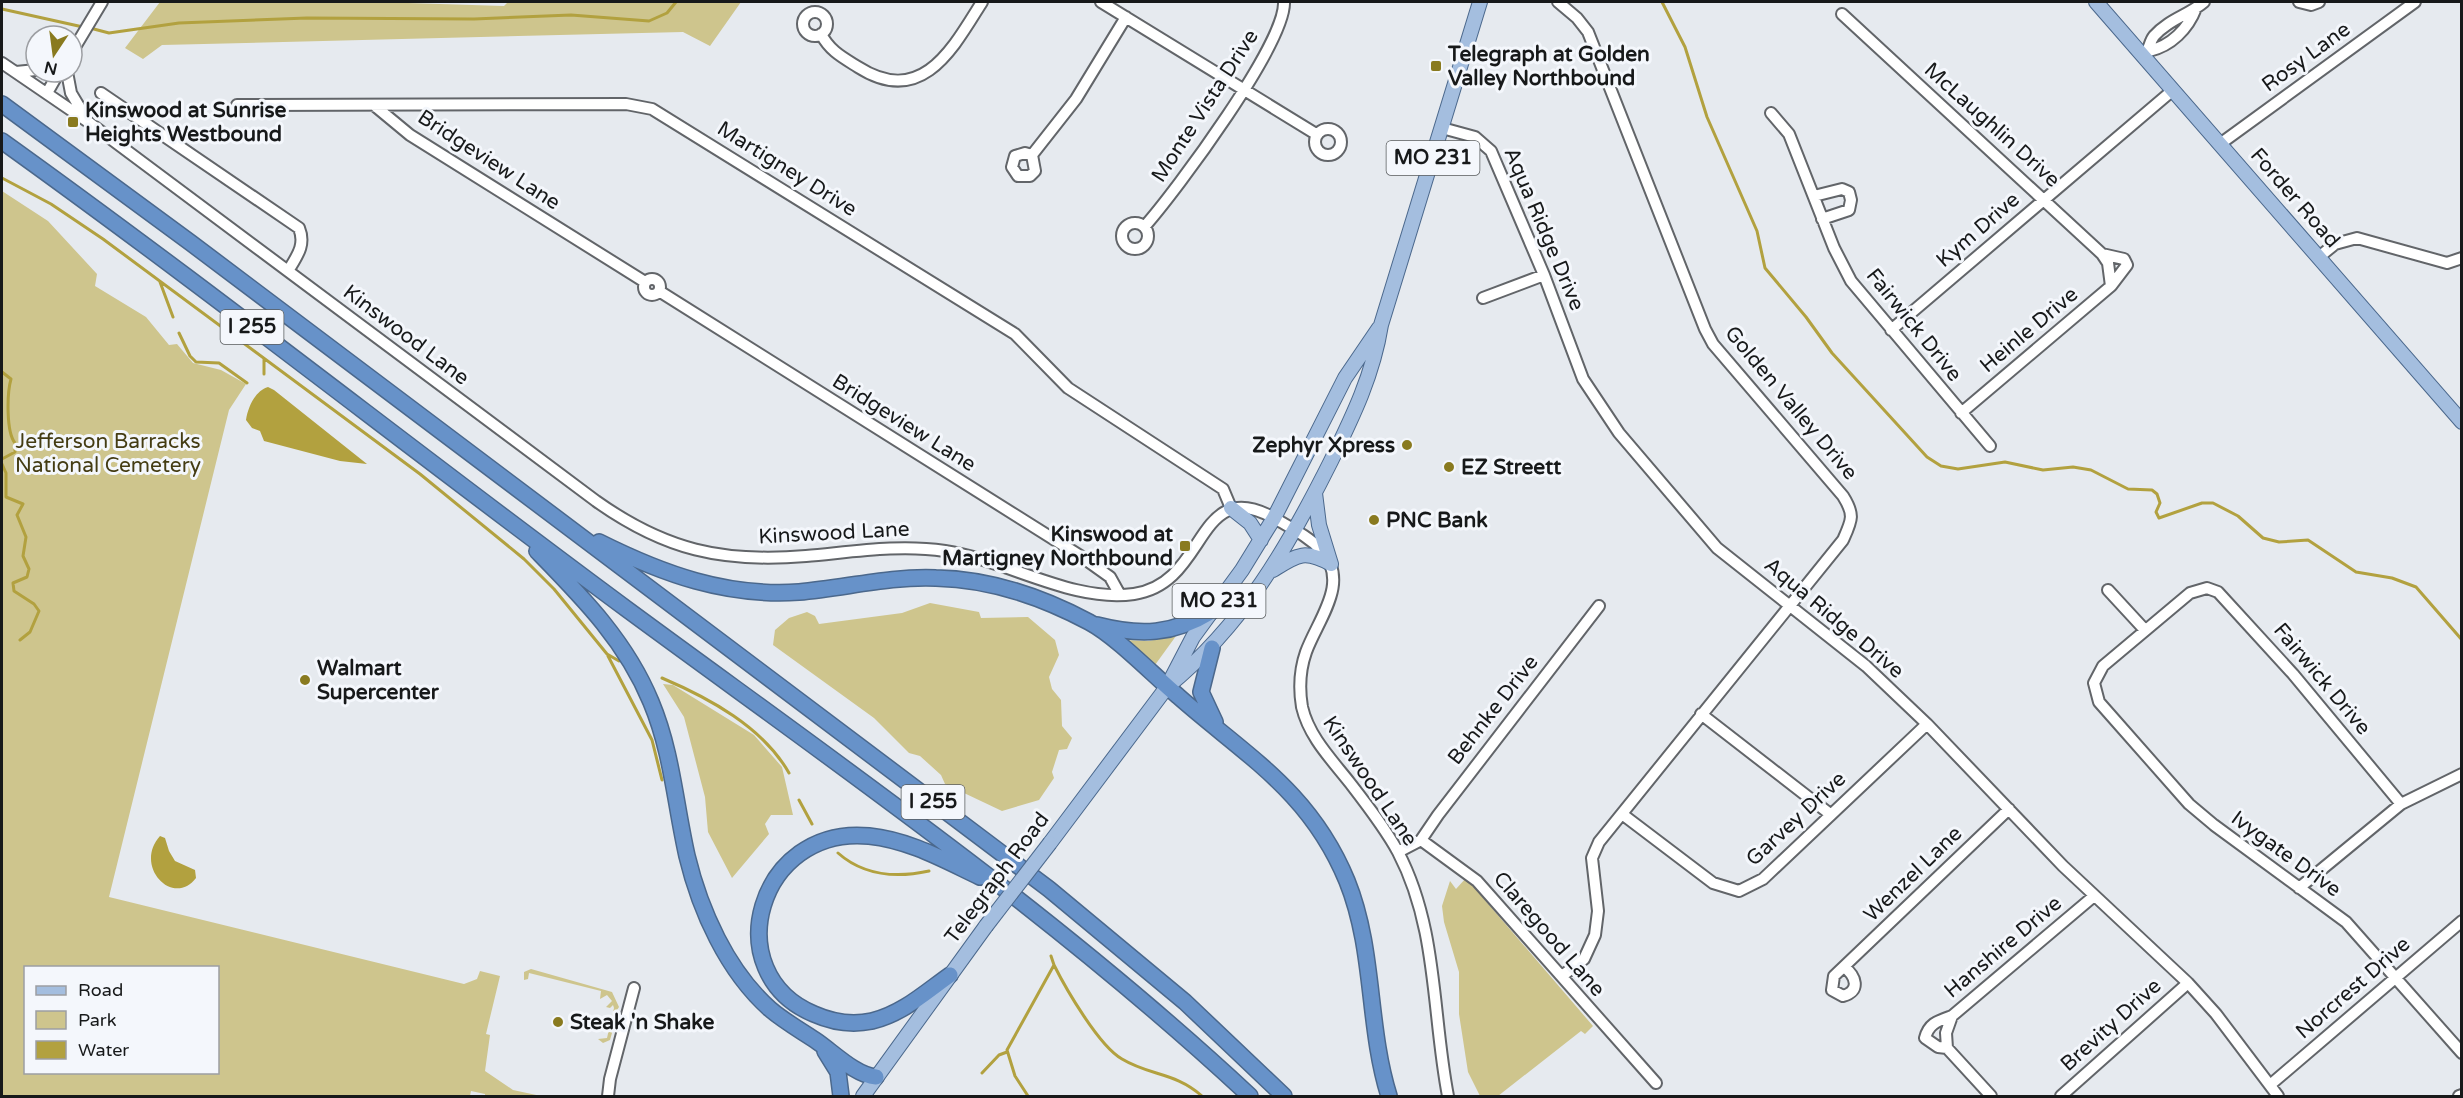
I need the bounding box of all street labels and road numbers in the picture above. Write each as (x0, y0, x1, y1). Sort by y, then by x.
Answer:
street label: Rosy Lane (2257, 17, 2355, 97)
street label: Monte Vista Drive (1146, 25, 1264, 187)
street label: McLaughlin Drive (1919, 57, 2065, 193)
street label: Bridgeview Lane (413, 105, 565, 215)
street label: Martigney Drive (713, 116, 861, 222)
road number: MO 231 (1386, 141, 1480, 175)
street label: Forder Road (2245, 143, 2345, 253)
street label: Aqua Ridge Drive (1498, 144, 1590, 314)
street label: Kym Drive (1931, 187, 2025, 273)
street label: Fairwick Drive (1861, 264, 1967, 387)
street label: Kinswood Lane (338, 279, 474, 391)
street label: Heinle Drive (1975, 282, 2083, 378)
road number: I 255 (220, 310, 284, 344)
street label: Golden Valley Drive (1719, 321, 1863, 485)
street label: Bridgeview Lane (828, 369, 981, 477)
street label: Kinswood Lane (758, 517, 910, 549)
street label: Aqua Ridge Drive (1759, 552, 1909, 684)
road number: MO 231 (1172, 584, 1266, 618)
street label: Fairwick Drive (2268, 618, 2376, 740)
street label: Behnke Drive (1442, 650, 1544, 770)
street label: Kinswood Lane (1317, 711, 1423, 851)
street label: Garvey Drive (1741, 766, 1851, 871)
road number: I 255 (902, 785, 964, 819)
street label: Ivygate Drive (2226, 806, 2346, 902)
street label: Telegraph Road (940, 807, 1054, 949)
street label: Wenzel Lane (1859, 821, 1967, 927)
street label: Claregood Lane (1488, 866, 1610, 1002)
street label: Hanshire Drive (1939, 891, 2067, 1003)
street label: Norcrest Drive (2291, 932, 2415, 1044)
street label: Brevity Drive (2056, 973, 2167, 1077)

